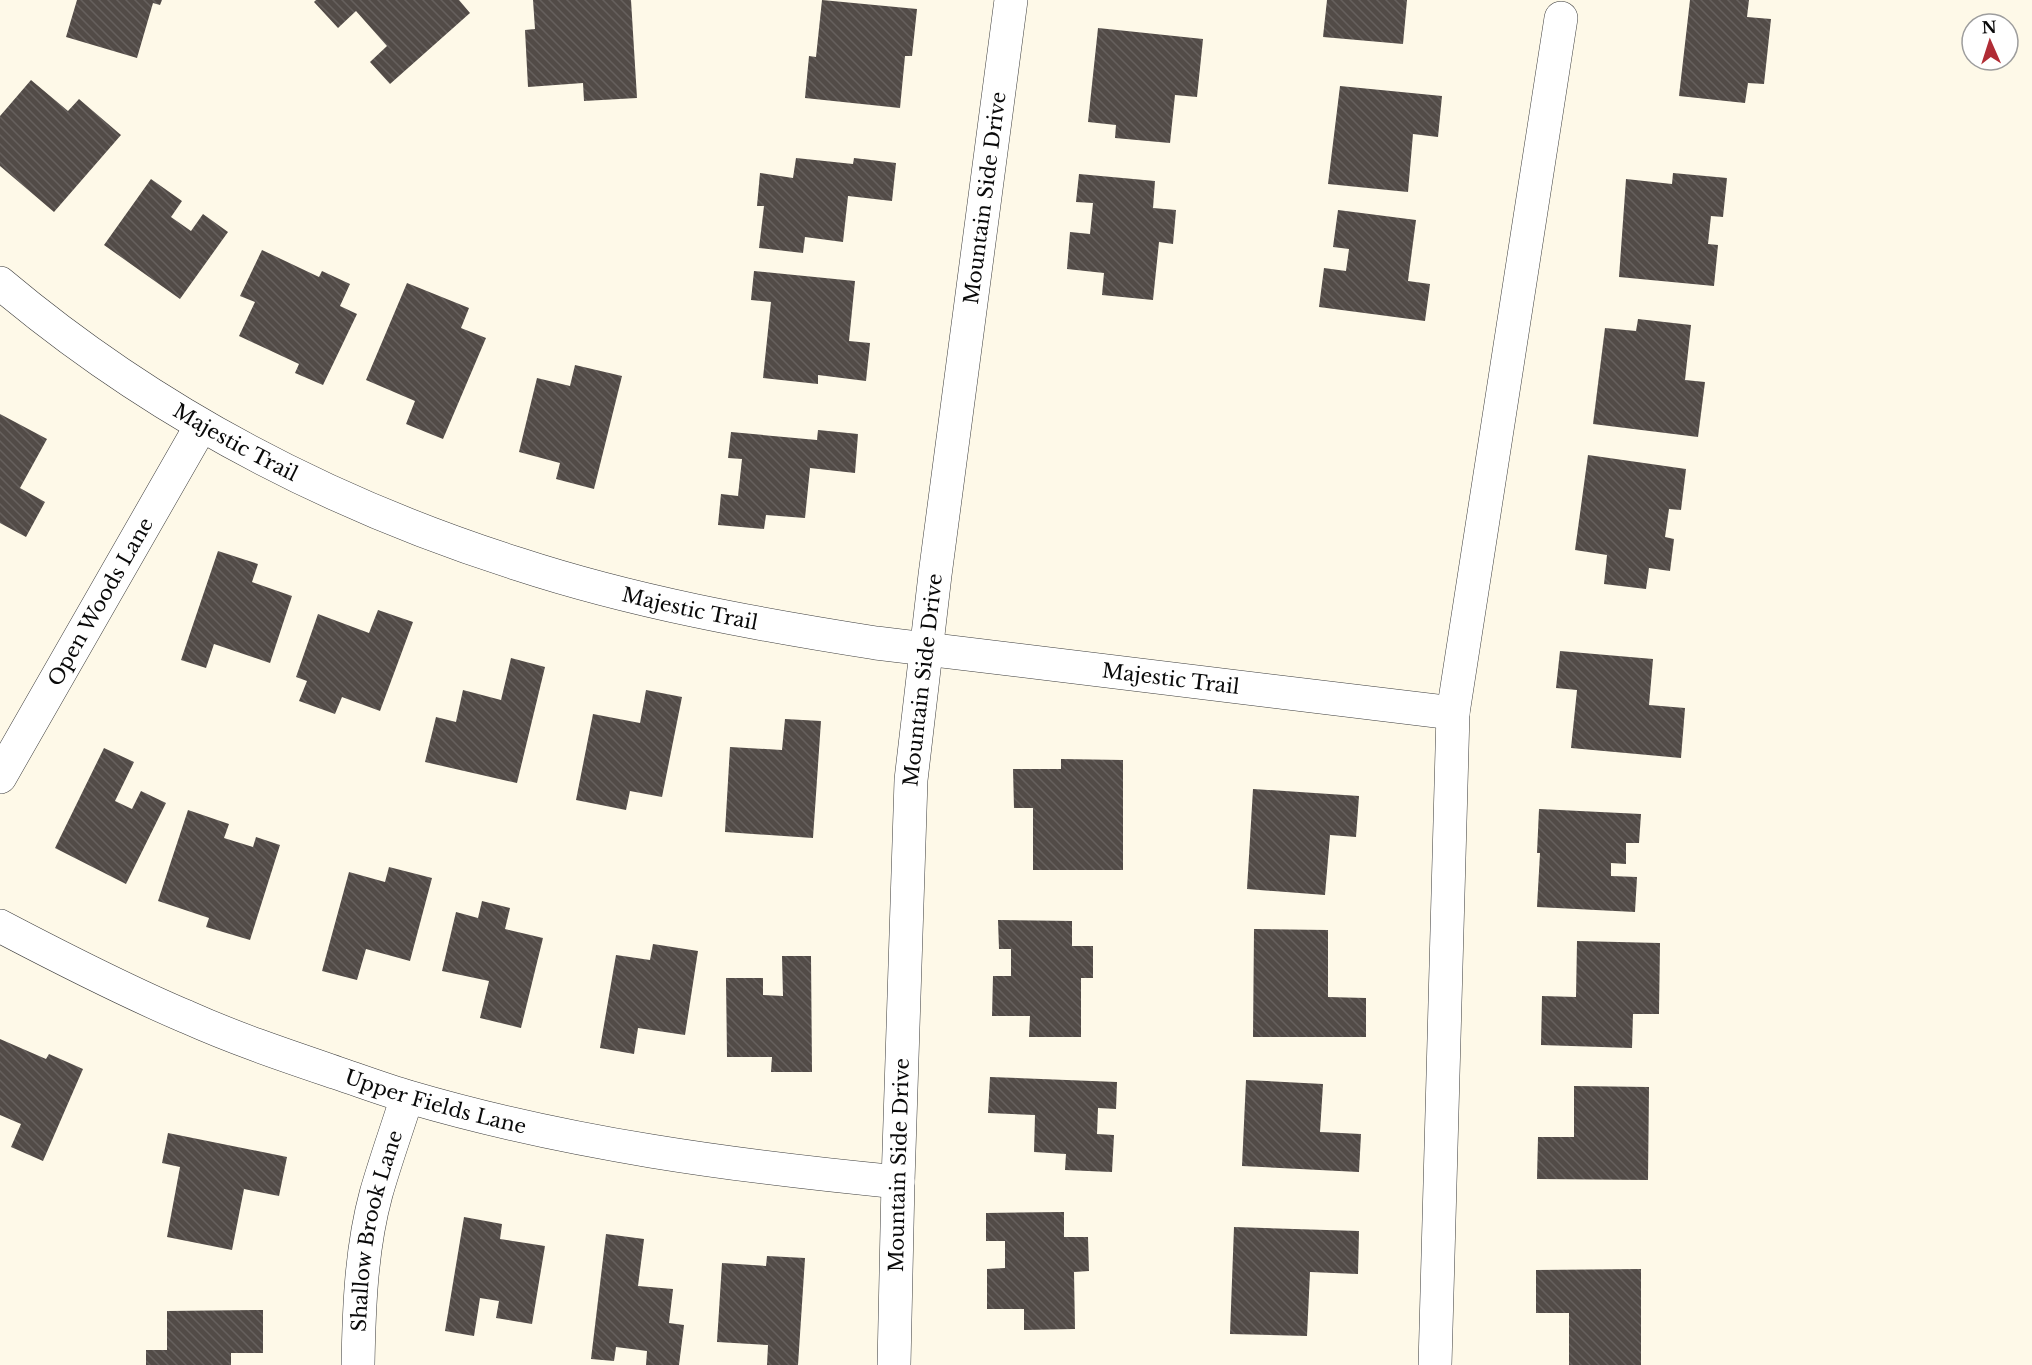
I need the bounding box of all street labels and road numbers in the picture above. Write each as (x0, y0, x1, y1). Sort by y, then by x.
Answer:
street label: Mountain Side Drive (959, 90, 1011, 306)
street label: Majestic Trail (169, 399, 302, 486)
street label: Open Woods Lane (43, 513, 158, 690)
street label: Mountain Side Drive (898, 572, 947, 788)
street label: Majestic Trail (620, 582, 760, 635)
street label: Majestic Trail (1101, 659, 1241, 699)
street label: Mountain Side Drive (884, 1058, 914, 1272)
street label: Upper Fields Lane (342, 1065, 529, 1139)
street label: Shallow Brook Lane (347, 1127, 407, 1332)

